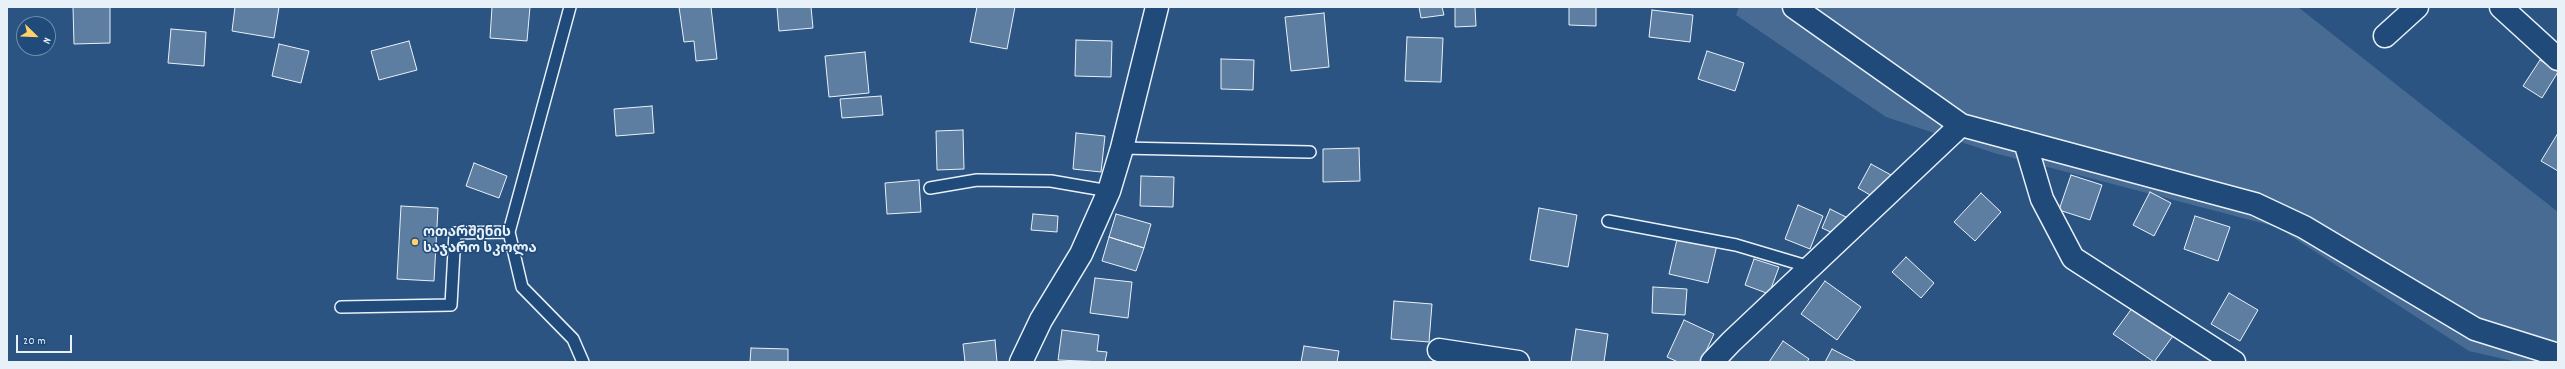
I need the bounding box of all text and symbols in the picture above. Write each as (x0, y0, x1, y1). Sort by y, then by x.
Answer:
north arrow (16, 16, 56, 56)
text: N (38, 35, 55, 46)
place label: ოთარშენის საჯარო სკოლა (423, 226, 537, 258)
marker: ოთარშენის საჯარო სკოლა (410, 237, 420, 247)
scale bar (18, 327, 74, 353)
text: 20 m (23, 333, 46, 350)

